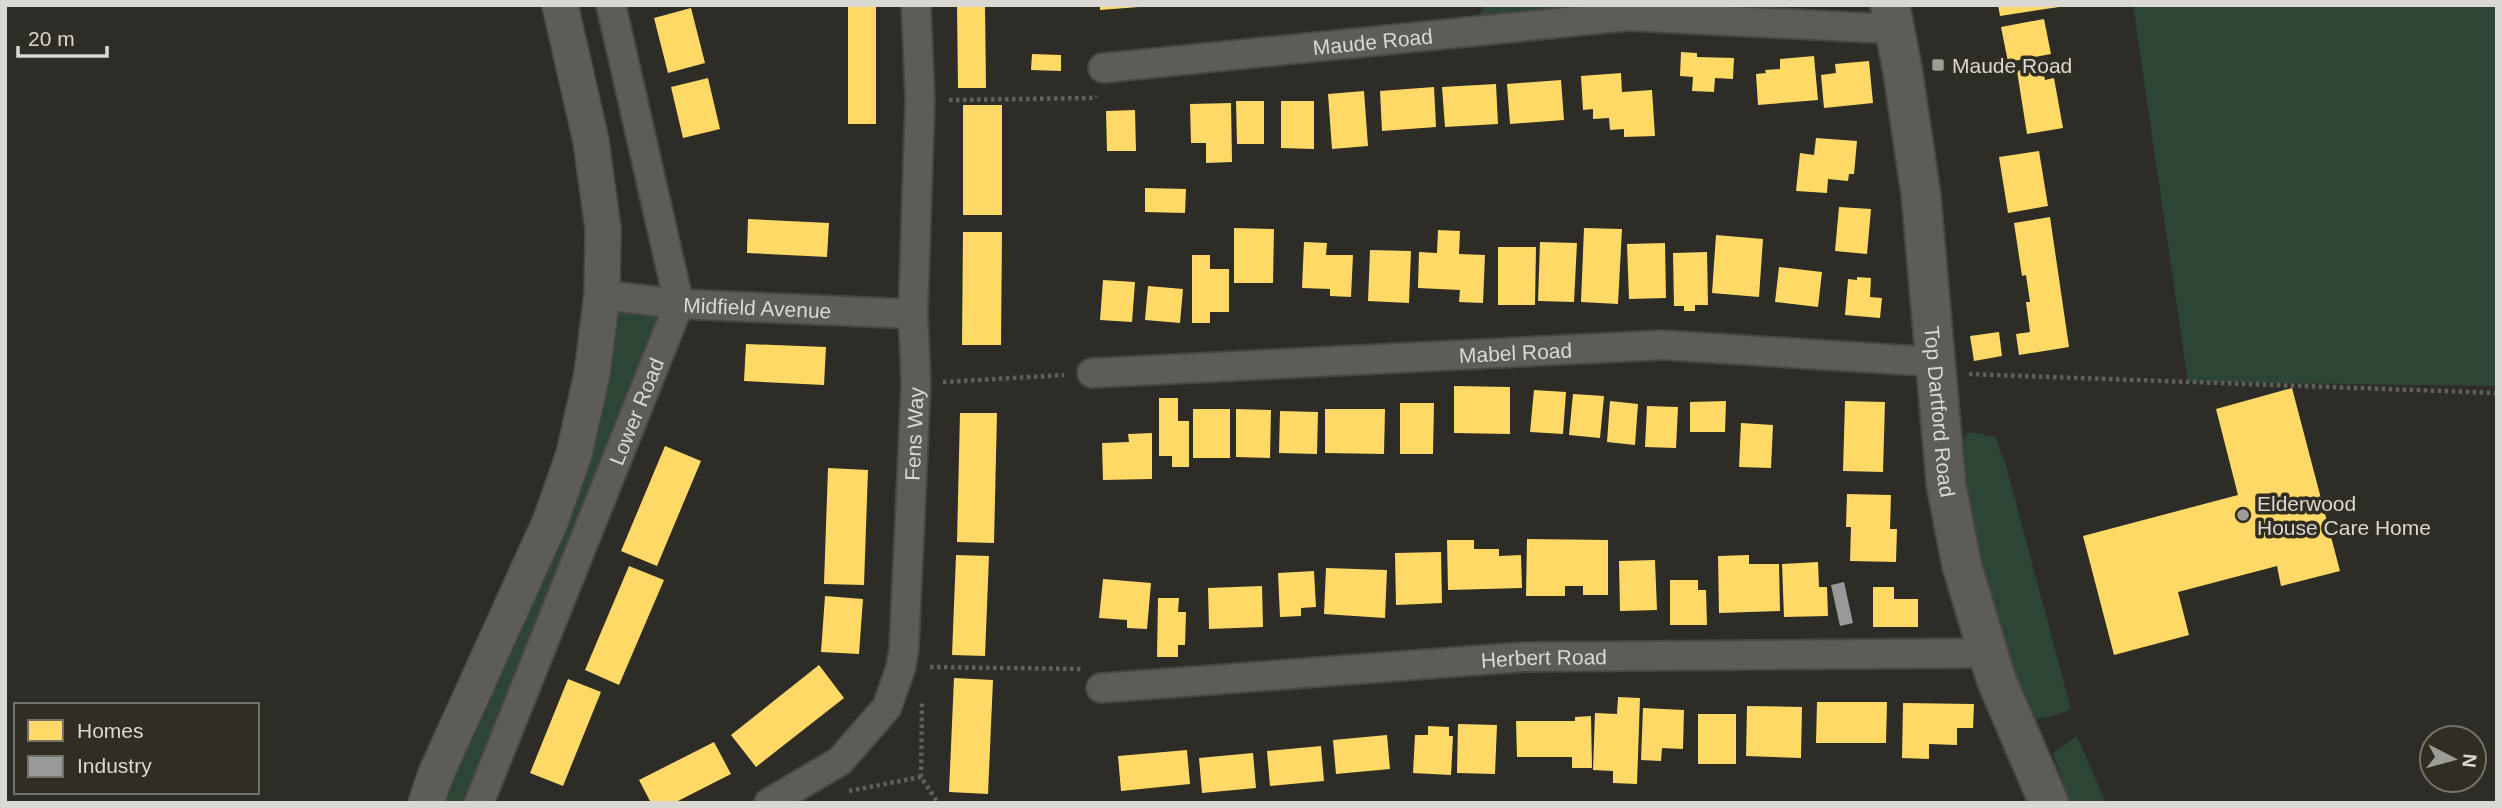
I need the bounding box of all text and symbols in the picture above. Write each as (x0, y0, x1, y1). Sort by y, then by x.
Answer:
scale bar (18, 14, 107, 58)
street label: Maude Road (1312, 24, 1434, 59)
text: 20 m (28, 27, 75, 50)
place label: Maude Road (1952, 54, 2072, 77)
marker: Maude Road (1930, 57, 1946, 73)
street label: Midfield Avenue (683, 293, 832, 322)
street label: Top Dartford Road (1921, 325, 1960, 499)
street label: Mabel Road (1458, 338, 1573, 366)
street label: Lower Road (604, 354, 668, 468)
street label: Fens Way (900, 386, 927, 481)
place label: Elderwood House Care Home (2257, 492, 2431, 539)
marker: Elderwood House Care Home (2235, 507, 2251, 523)
street label: Herbert Road (1480, 645, 1607, 672)
legend (14, 703, 259, 794)
text: Homes (77, 719, 144, 742)
north arrow (2418, 724, 2488, 794)
text: N (2458, 753, 2481, 769)
text: Industry (77, 754, 152, 777)

